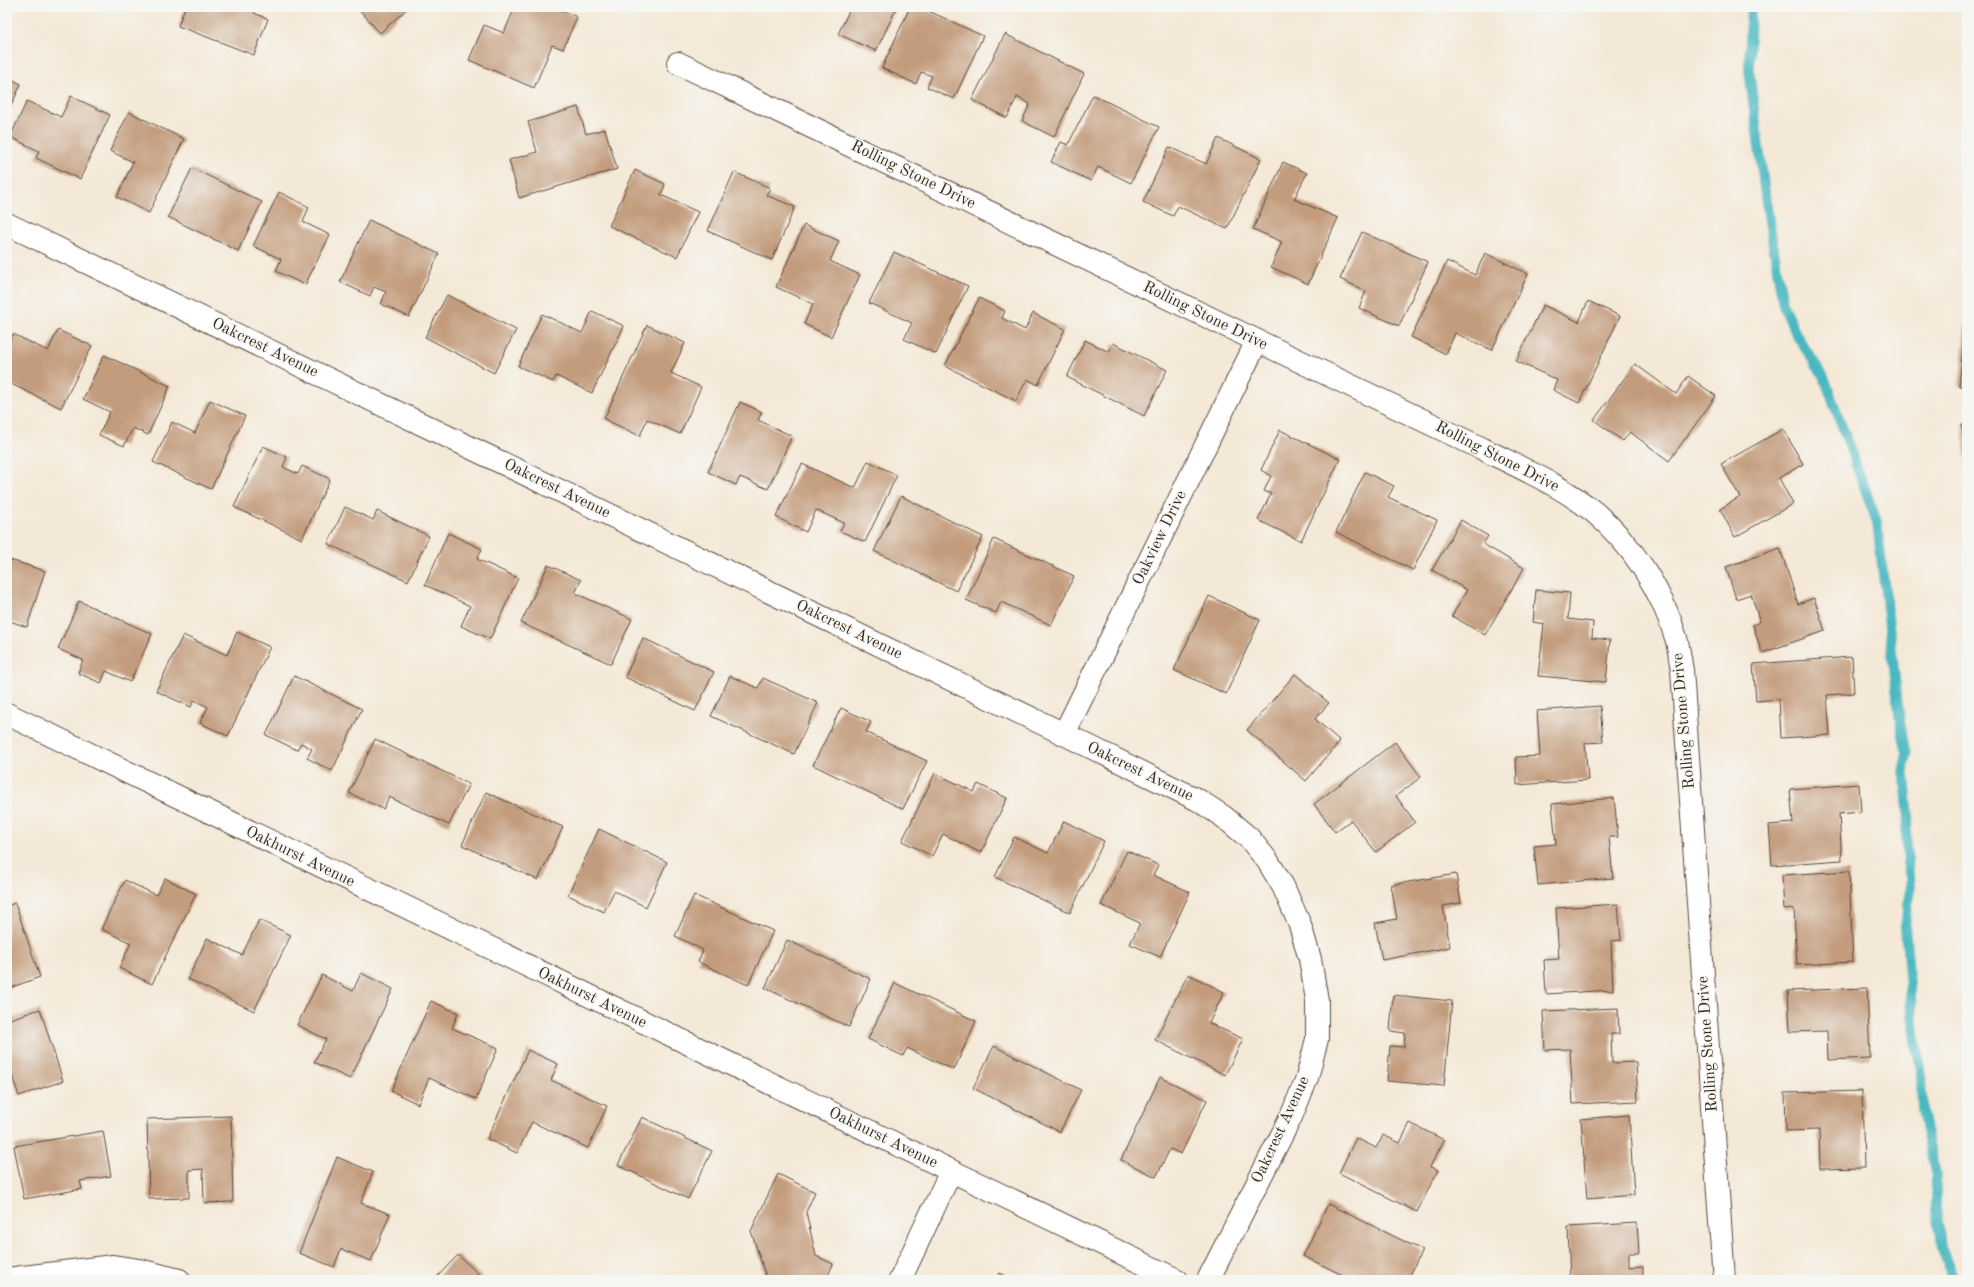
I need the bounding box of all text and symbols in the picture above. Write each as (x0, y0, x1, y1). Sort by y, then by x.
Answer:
street label: Rolling Stone Drive (848, 138, 978, 212)
street label: Rolling Stone Drive (1140, 279, 1270, 353)
street label: Oakcrest Avenue (209, 315, 321, 381)
street label: Rolling Stone Drive (1433, 419, 1561, 495)
street label: Oakcrest Avenue (501, 456, 613, 522)
street label: Oakview Drive (1130, 488, 1190, 588)
street label: Oakcrest Avenue (793, 597, 905, 663)
street label: Rolling Stone Drive (1670, 652, 1698, 790)
street label: Oakcrest Avenue (1084, 739, 1196, 805)
street label: Oakhurst Avenue (243, 824, 357, 890)
street label: Oakhurst Avenue (535, 965, 649, 1031)
street label: Rolling Stone Drive (1695, 975, 1721, 1113)
street label: Oakcrest Avenue (1249, 1074, 1313, 1186)
street label: Oakhurst Avenue (826, 1105, 940, 1171)

